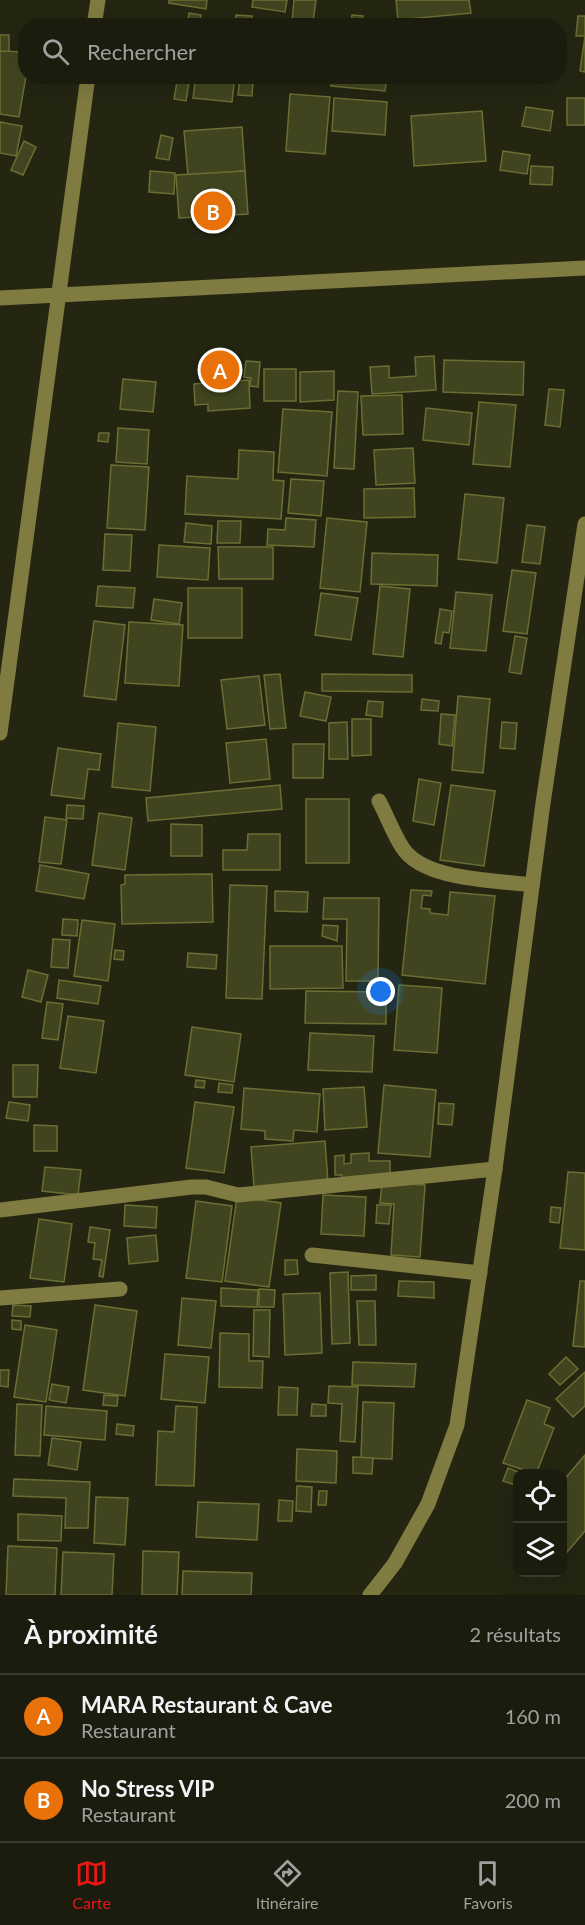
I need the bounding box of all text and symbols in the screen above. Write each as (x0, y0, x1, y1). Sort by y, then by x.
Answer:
search box (18, 18, 567, 84)
icon: search (39, 35, 72, 68)
text: Rechercher (87, 38, 196, 65)
pin: B (194, 188, 232, 234)
pin: A (200, 348, 240, 392)
your location (366, 977, 395, 1006)
map controls (513, 1469, 567, 1577)
button: locate (513, 1469, 567, 1523)
button: layers (513, 1523, 567, 1577)
text: À proximité (24, 1618, 158, 1650)
text: 2 résultats (470, 1622, 561, 1646)
text: MARA Restaurant & Cave (81, 1691, 332, 1718)
text: A (37, 1704, 50, 1728)
text: 160 m (505, 1704, 561, 1728)
text: Restaurant (81, 1718, 176, 1742)
text: No Stress VIP (81, 1775, 214, 1802)
text: B (37, 1788, 50, 1812)
text: 200 m (505, 1788, 561, 1812)
text: Restaurant (81, 1802, 176, 1826)
tab: Carte (72, 1857, 111, 1912)
tab: Itinéraire (256, 1857, 319, 1912)
tab: Favoris (463, 1857, 513, 1912)

